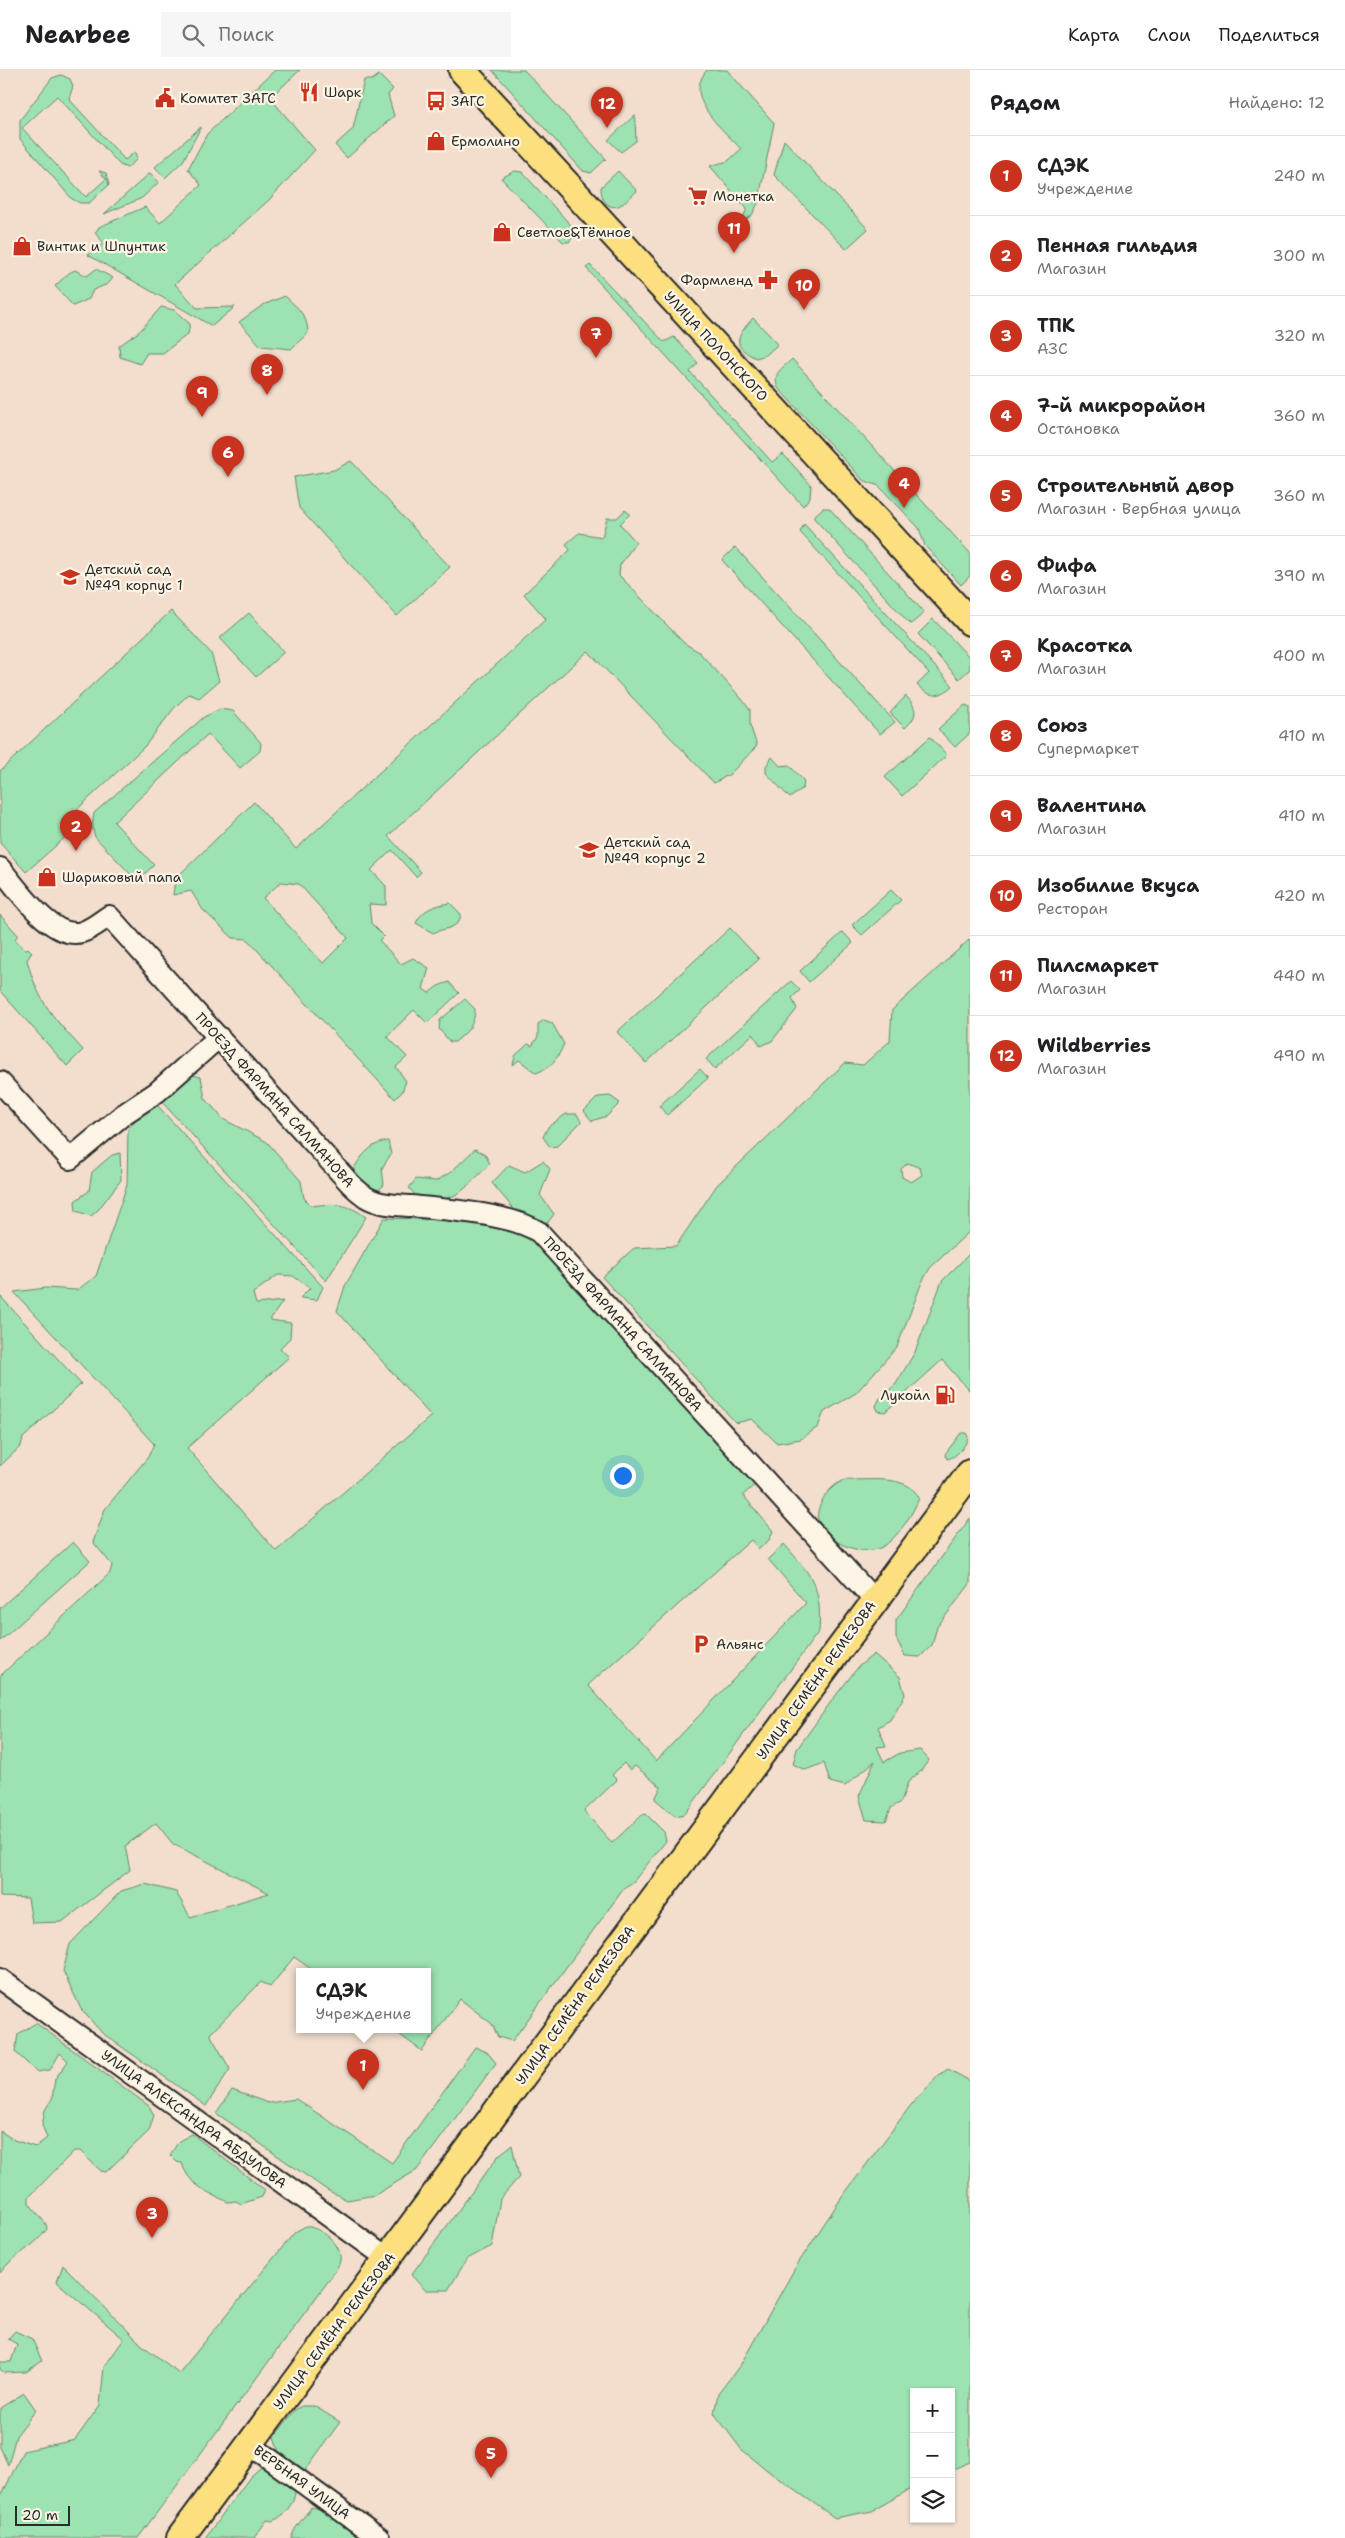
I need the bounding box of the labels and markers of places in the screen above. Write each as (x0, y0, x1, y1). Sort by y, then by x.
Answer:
restaurant icon: Шарк (298, 81, 320, 103)
place label: Шарк (324, 83, 362, 101)
public building icon: Комитет ЗАГС (154, 87, 176, 109)
pin: 12 (591, 87, 623, 128)
place label: Комитет ЗАГС (180, 89, 276, 107)
bus stop icon: ЗАГС (425, 90, 447, 112)
place label: ЗАГС (451, 92, 484, 110)
shop icon: Ермолино (425, 130, 447, 152)
place label: Ермолино (451, 132, 520, 150)
supermarket icon: Монетка (687, 185, 709, 207)
place label: Монетка (713, 187, 774, 205)
pin: 11 (718, 212, 750, 253)
shop icon: Светлое&Тёмное (491, 221, 513, 243)
place label: Светлое&Тёмное (517, 223, 631, 241)
shop icon: Винтик и Шпунтик (11, 235, 33, 257)
place label: Винтик и Шпунтик (37, 237, 166, 255)
pharmacy icon: Фармленд (757, 269, 779, 291)
pin: 10 (788, 269, 820, 310)
place label: Фармленд (681, 271, 753, 289)
pin: 7 (580, 317, 612, 358)
pin: 8 (251, 354, 283, 395)
pin: 9 (186, 376, 218, 417)
pin: 6 (212, 436, 244, 477)
pin: 4 (888, 467, 920, 508)
place label: Детский сад №49 корпус 1 (85, 560, 183, 594)
school or university icon: Детский сад №49 корпус 1 (59, 566, 81, 588)
pin: 2 (60, 810, 92, 851)
place label: Детский сад №49 корпус 2 (604, 833, 706, 867)
school or university icon: Детский сад №49 корпус 2 (578, 839, 600, 861)
shop icon: Шариковый папа (36, 866, 58, 888)
place label: Шариковый папа (62, 868, 182, 886)
fuel station icon: Лукойл (934, 1384, 956, 1406)
place label: Лукойл (880, 1386, 930, 1404)
parking icon: Альянс (690, 1633, 712, 1655)
place label: Альянс (716, 1635, 764, 1653)
pin: 1 (347, 2049, 379, 2090)
pin: 3 (136, 2197, 168, 2238)
pin: 5 (475, 2437, 507, 2478)

